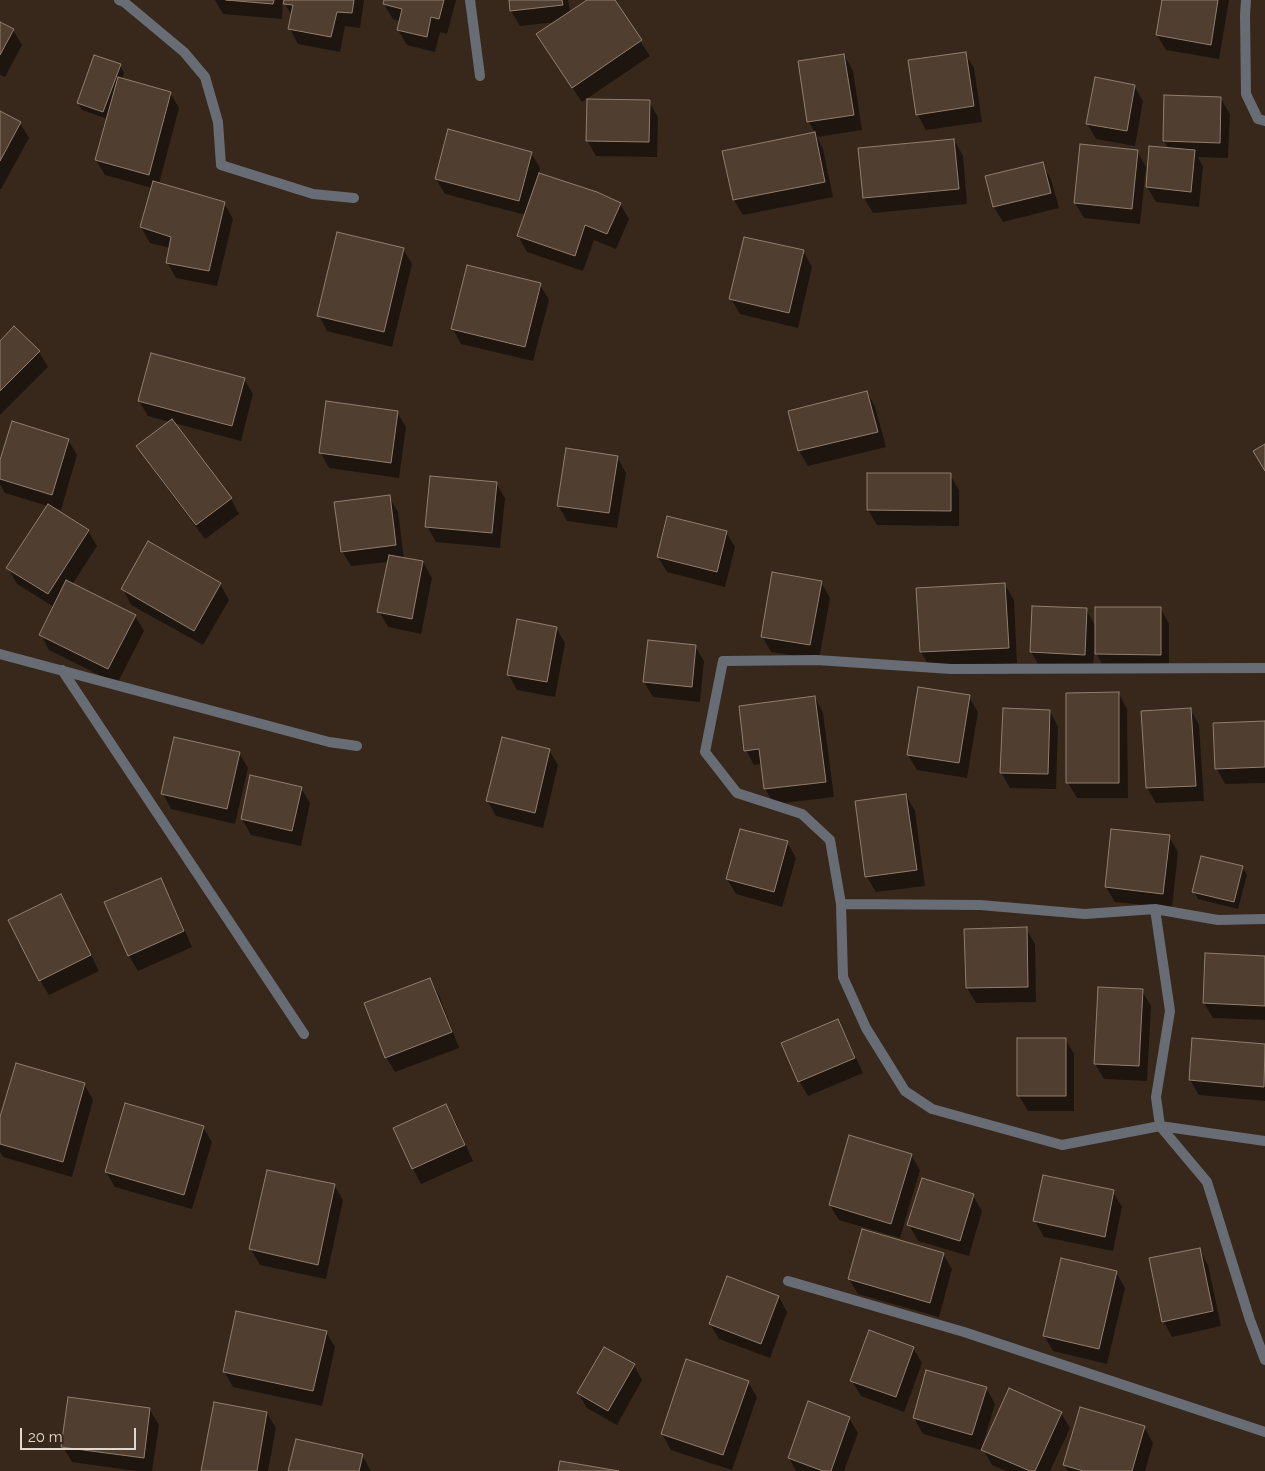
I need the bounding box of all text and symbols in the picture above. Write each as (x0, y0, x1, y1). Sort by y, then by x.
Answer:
scale bar (22, 1418, 139, 1450)
text: 20 m (28, 1428, 63, 1446)

